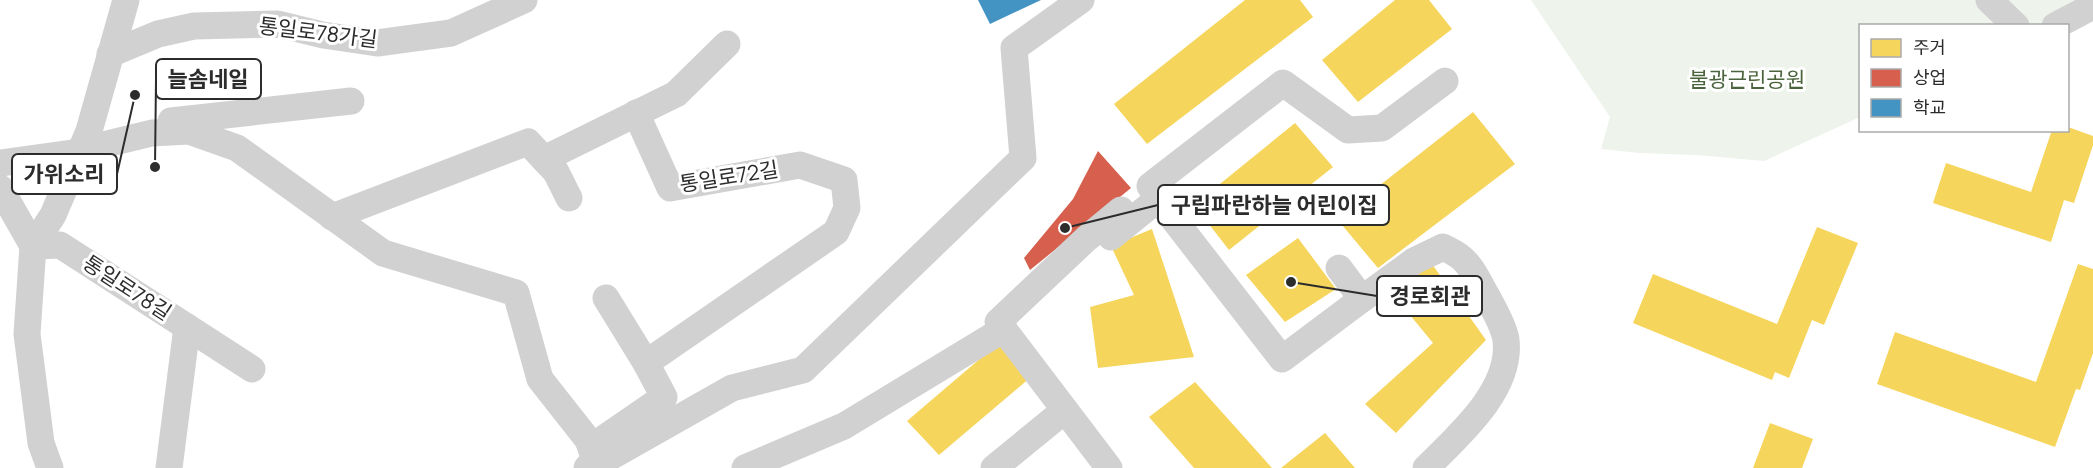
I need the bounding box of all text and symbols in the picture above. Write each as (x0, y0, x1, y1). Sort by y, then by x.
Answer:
street label: 통일로78가길 (257, 11, 379, 53)
legend (1859, 24, 2069, 132)
text: 주거 (1913, 35, 1946, 59)
callout: 늘솜네일 (156, 59, 261, 99)
text: 늘솜네일 (168, 64, 248, 94)
park label: 불광근린공원 (1689, 65, 1805, 93)
text: 상업 (1913, 65, 1946, 89)
text: 학교 (1913, 95, 1946, 119)
callout: 가위소리 (12, 154, 117, 194)
street label: 통일로72길 (677, 154, 780, 198)
text: 가위소리 (24, 159, 104, 189)
callout: 구립파란하늘 어린이집 (1158, 185, 1389, 225)
text: 구립파란하늘 어린이집 (1171, 190, 1377, 220)
street label: 통일로78길 (78, 248, 177, 326)
callout: 경로회관 (1377, 276, 1482, 316)
text: 경로회관 (1390, 281, 1470, 311)

